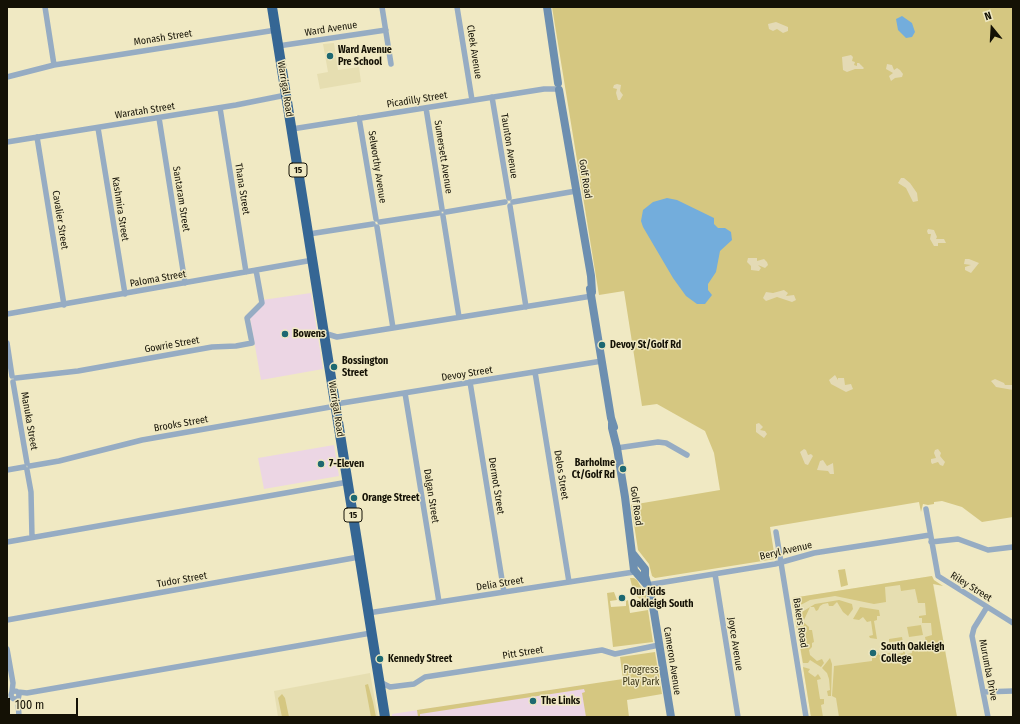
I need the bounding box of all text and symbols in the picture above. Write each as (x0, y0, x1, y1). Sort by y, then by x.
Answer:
north arrow (972, 8, 1012, 48)
text: N (983, 9, 993, 23)
street label: Ward Avenue (304, 19, 358, 39)
street label: Cleek Avenue (464, 24, 484, 80)
street label: Monash Street (133, 27, 193, 49)
place label: Ward Avenue Pre School (338, 44, 392, 68)
marker: Ward Avenue Pre School (325, 51, 335, 61)
street label: Warrigal Road (275, 60, 295, 118)
street label: Picadilly Street (386, 89, 448, 111)
street label: Waratah Street (114, 100, 176, 122)
street label: Taunton Avenue (498, 113, 520, 179)
street label: Sumersett Avenue (431, 119, 455, 195)
street label: Selworthy Avenue (365, 130, 389, 204)
street label: Golf Road (576, 158, 594, 200)
street label: Thana Street (232, 162, 252, 216)
road number: 15 (289, 163, 307, 177)
street label: Santaram Street (170, 165, 192, 233)
street label: Kashmira Street (109, 176, 131, 242)
street label: Cavalier Street (49, 190, 71, 250)
street label: Paloma Street (129, 268, 187, 290)
place label: Bowens (293, 328, 325, 340)
marker: Bowens (280, 329, 290, 339)
street label: Gowrie Street (144, 334, 200, 356)
place label: Devoy St/Golf Rd (610, 339, 681, 351)
marker: Devoy St/Golf Rd (597, 340, 607, 350)
place label: Bossington Street (342, 355, 388, 378)
marker: Bossington Street (329, 362, 339, 372)
street label: Devoy Street (441, 364, 493, 384)
street label: Warrigal Road (326, 380, 346, 438)
street label: Manuka Street (18, 391, 40, 451)
street label: Brooks Street (153, 413, 209, 435)
street label: Delos Street (551, 449, 571, 501)
street label: Dermot Street (486, 457, 506, 515)
place label: Barholme Ct/Golf Rd (572, 457, 615, 480)
place label: 7-Eleven (329, 458, 364, 470)
marker: 7-Eleven (316, 459, 326, 469)
marker: Barholme Ct/Golf Rd (618, 464, 628, 474)
street label: Dalgan Street (421, 468, 441, 524)
street label: Golf Road (627, 485, 645, 527)
place label: Orange Street (362, 492, 420, 504)
marker: Orange Street (349, 493, 359, 503)
road number: 15 (344, 508, 362, 522)
street label: Beryl Avenue (759, 539, 813, 563)
street label: Riley Street (948, 569, 994, 605)
street label: Tudor Street (156, 570, 208, 590)
street label: Delia Street (475, 574, 525, 594)
place label: Our Kids Oakleigh South (630, 586, 693, 610)
marker: Our Kids Oakleigh South (617, 593, 627, 603)
street label: Bakers Road (790, 597, 810, 649)
street label: Joyce Avenue (725, 616, 745, 672)
street label: Cameron Avenue (661, 626, 683, 696)
street label: Murumba Drive (976, 638, 1000, 702)
place label: South Oakleigh College (881, 641, 944, 664)
street label: Pitt Street (502, 644, 544, 662)
marker: South Oakleigh College (868, 648, 878, 658)
place label: Kennedy Street (388, 653, 452, 665)
marker: Kennedy Street (375, 654, 385, 664)
park label: Progress Play Park (622, 664, 660, 688)
scale bar (10, 690, 80, 716)
place label: The Links (541, 695, 580, 707)
marker: The Links (528, 696, 538, 706)
text: 100 m (15, 698, 44, 712)

